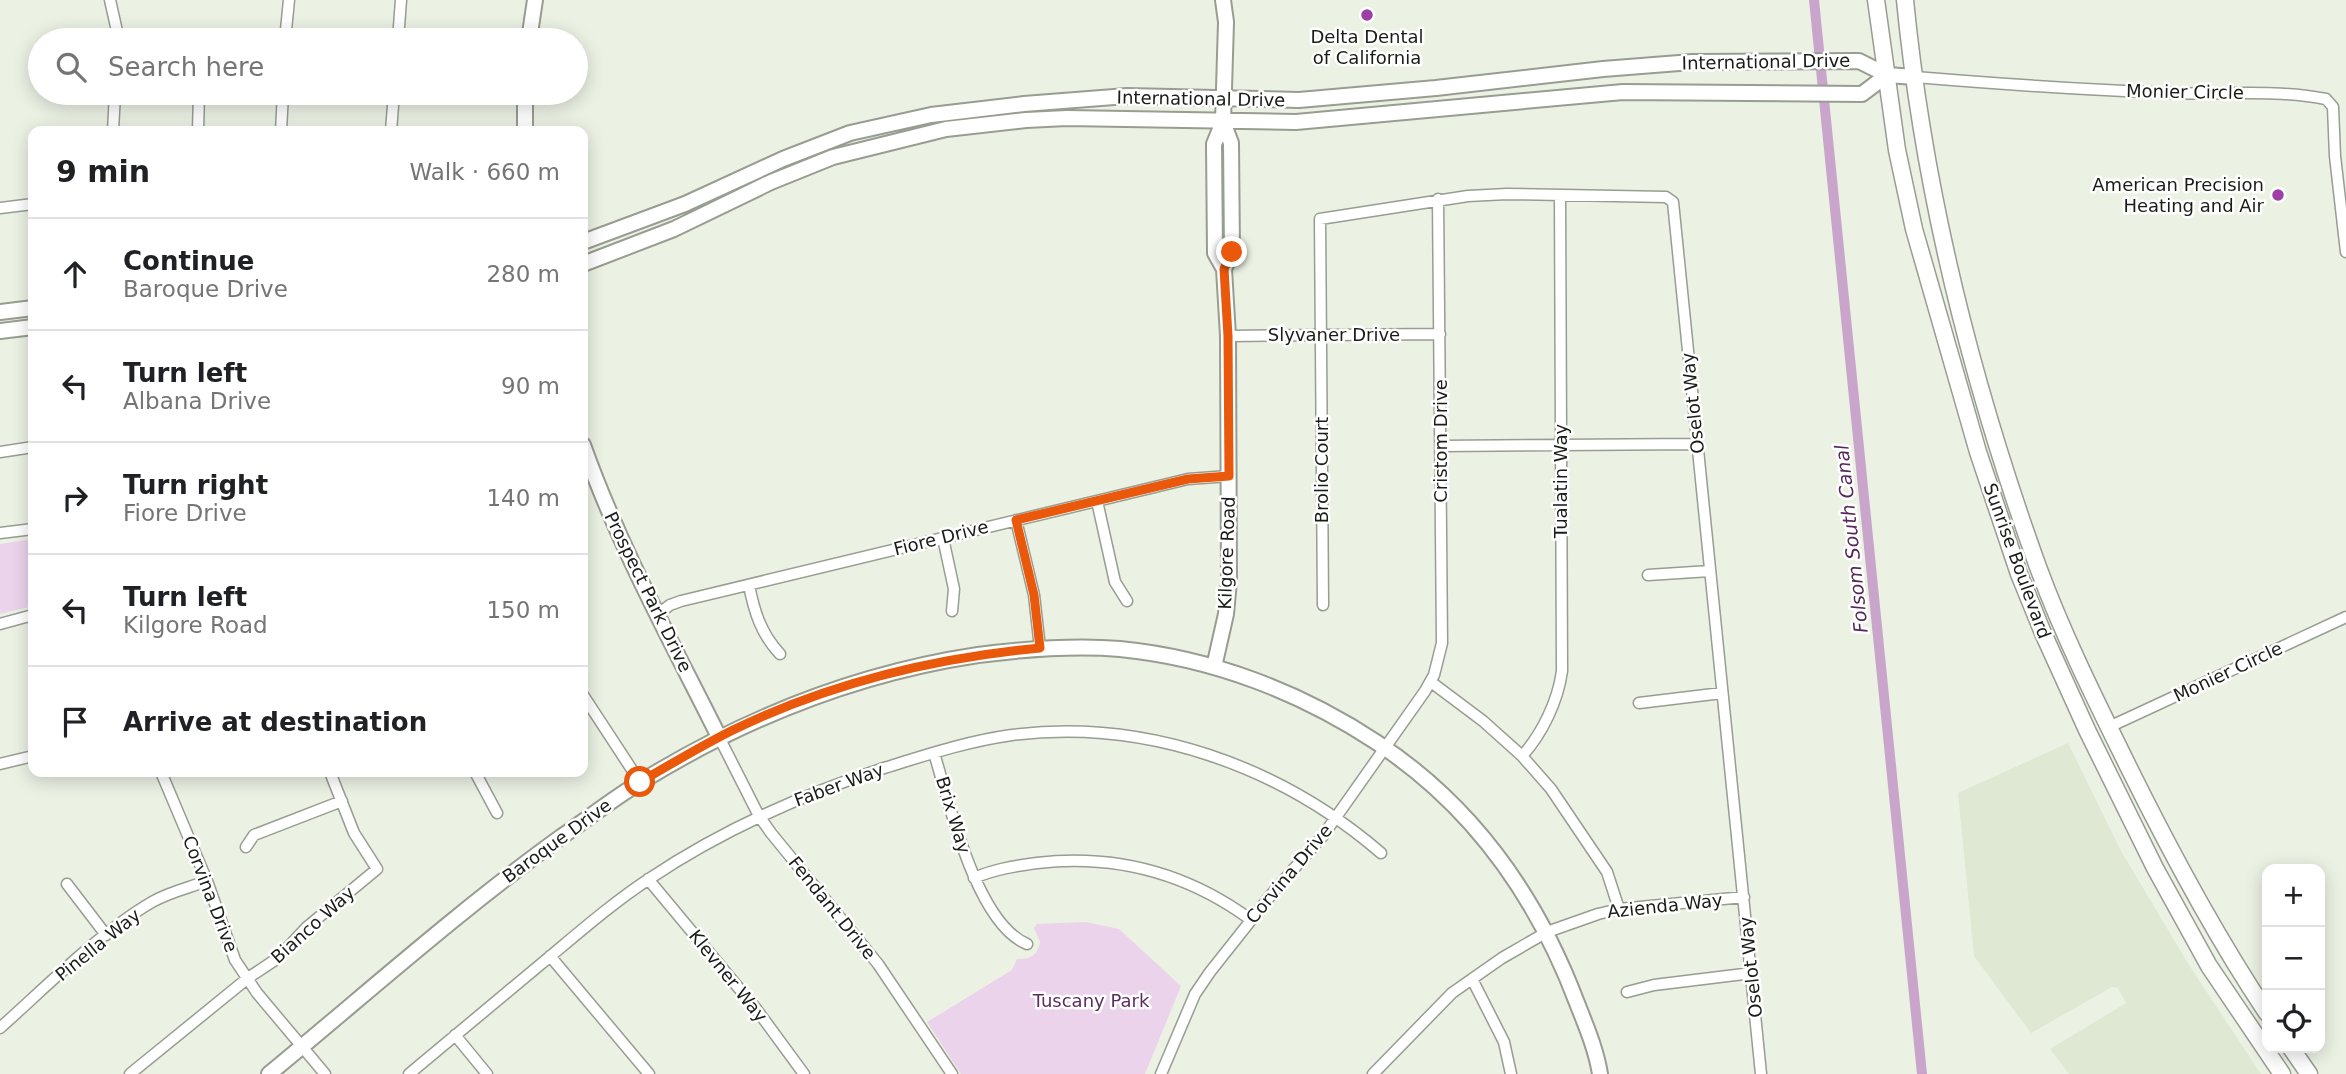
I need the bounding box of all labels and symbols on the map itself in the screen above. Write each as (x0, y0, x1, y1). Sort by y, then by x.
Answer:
marker: Delta Dental of California (1359, 7, 1375, 23)
place label: Delta Dental of California (1310, 26, 1424, 68)
street label: International Drive (1682, 50, 1850, 73)
street label: Monier Circle (2126, 80, 2244, 103)
street label: International Drive (1117, 87, 1285, 110)
place label: American Precision Heating and Air (2092, 174, 2265, 216)
marker: American Precision Heating and Air (2270, 187, 2286, 203)
route end (1216, 236, 1247, 267)
street label: Slyvaner Drive (1268, 324, 1400, 345)
street label: Oselot Way (1677, 351, 1708, 455)
street label: Cristom Drive (1430, 379, 1451, 503)
street label: Brolio Court (1311, 417, 1332, 523)
street label: Tualatin Way (1550, 424, 1571, 539)
water label: Folsom South Canal (1830, 443, 1872, 634)
street label: Sunrise Boulevard (1980, 480, 2055, 641)
street label: Kilgore Road (1214, 496, 1239, 610)
street label: Prospect Park Drive (600, 508, 696, 675)
street label: Fiore Drive (891, 516, 990, 559)
street label: Monier Circle (2170, 637, 2286, 706)
street label: Faber Way (791, 759, 887, 810)
route start (624, 766, 655, 797)
street label: Brix Way (932, 774, 975, 856)
street label: Baroque Drive (498, 794, 615, 887)
street label: Corvina Drive (1241, 820, 1336, 927)
street label: Corvina Drive (179, 833, 242, 955)
street label: Fendant Drive (784, 852, 880, 963)
street label: Bianco Way (267, 882, 359, 967)
street label: Azienda Way (1606, 889, 1724, 922)
street label: Pinella Way (51, 904, 145, 985)
street label: Oselot Way (1735, 915, 1766, 1019)
street label: Klevner Way (685, 925, 772, 1026)
park label: Tuscany Park (1032, 990, 1150, 1011)

